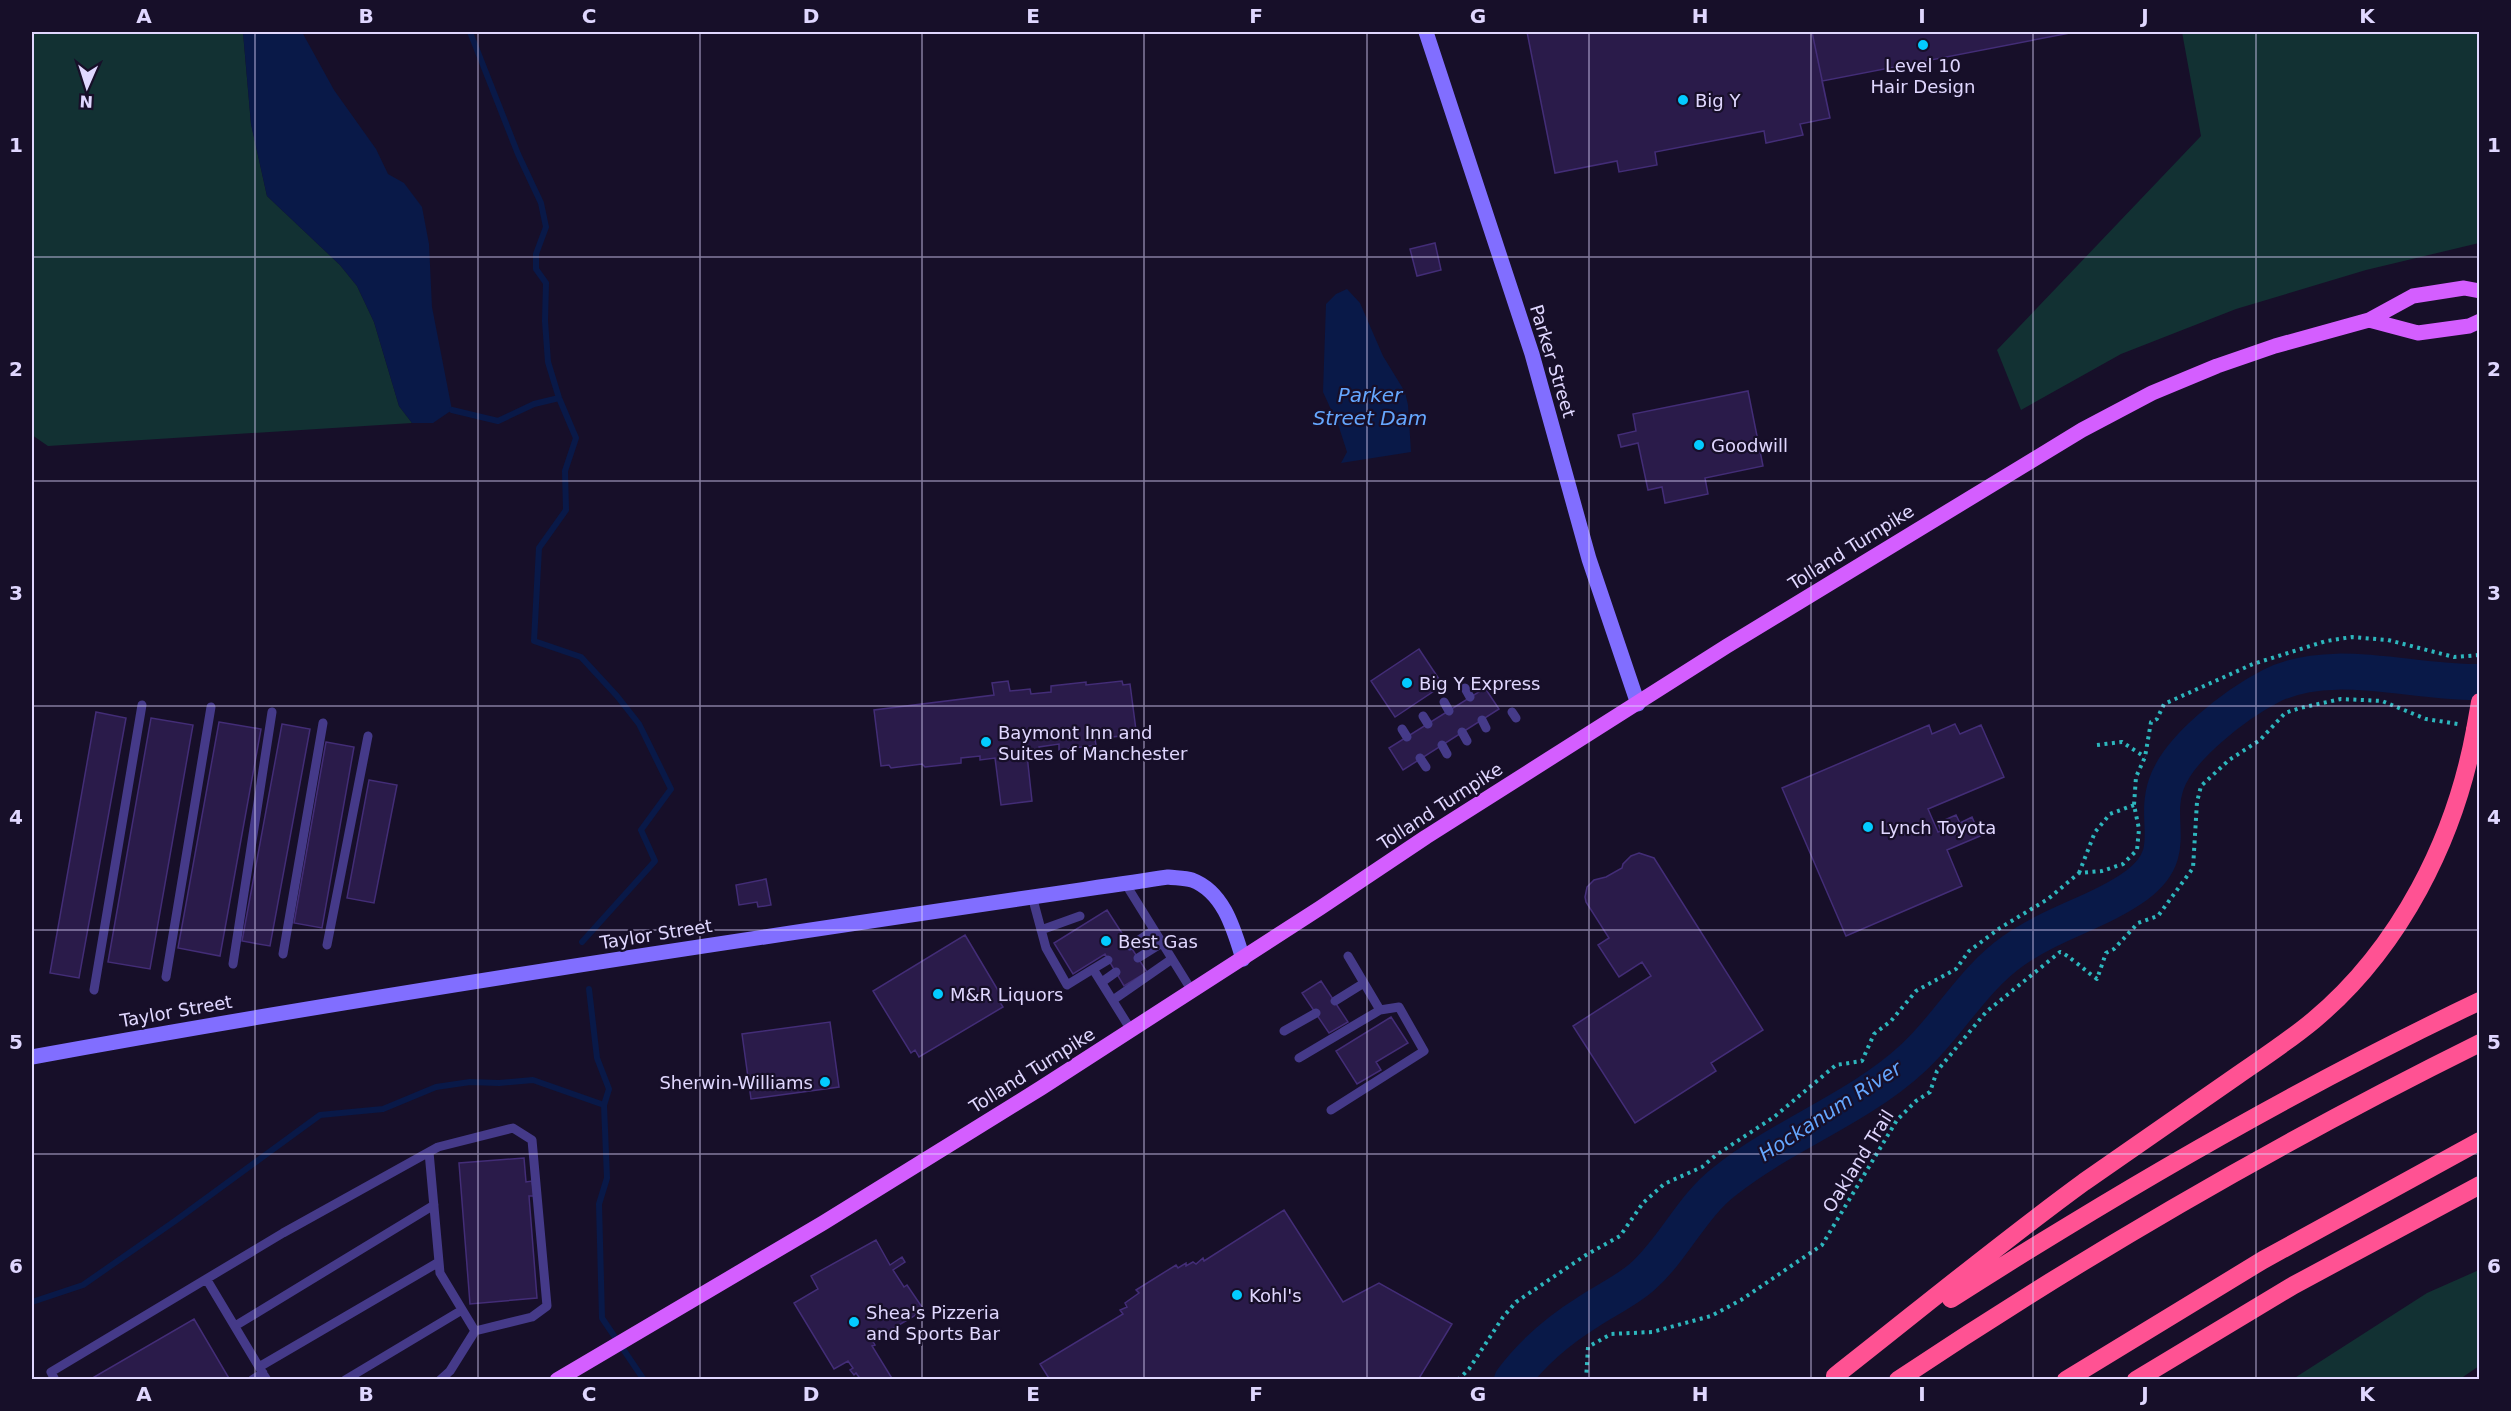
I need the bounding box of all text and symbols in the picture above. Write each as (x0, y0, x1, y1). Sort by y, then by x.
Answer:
text: A (136, 4, 152, 28)
text: B (358, 4, 374, 28)
text: C (582, 4, 596, 28)
text: D (803, 4, 819, 28)
text: E (1026, 4, 1040, 28)
text: F (1249, 4, 1263, 28)
text: G (1470, 4, 1486, 28)
text: H (1692, 4, 1708, 28)
text: I (1918, 4, 1926, 28)
text: J (2139, 4, 2149, 28)
text: K (2359, 4, 2376, 28)
marker: Level 10 Hair Design (1916, 38, 1930, 52)
place label: Level 10 Hair Design (1871, 55, 1975, 97)
north arrow (57, 57, 117, 117)
place label: Big Y (1695, 90, 1741, 111)
text: N (79, 92, 93, 111)
marker: Big Y (1676, 93, 1690, 107)
text: 1 (9, 133, 23, 157)
text: 1 (2487, 133, 2501, 157)
street label: Parker Street (1526, 302, 1580, 420)
text: 2 (9, 357, 23, 381)
text: 2 (2487, 357, 2501, 381)
water label: Parker Street Dam (1313, 383, 1427, 430)
place label: Goodwill (1711, 435, 1788, 456)
marker: Goodwill (1692, 438, 1706, 452)
street label: Tolland Turnpike (1784, 500, 1918, 595)
text: 3 (9, 581, 23, 605)
text: 3 (2487, 581, 2501, 605)
place label: Big Y Express (1419, 673, 1541, 694)
marker: Big Y Express (1400, 676, 1414, 690)
place label: Baymont Inn and Suites of Manchester (998, 722, 1188, 764)
marker: Baymont Inn and Suites of Manchester (979, 735, 993, 749)
street label: Tolland Turnpike (1373, 758, 1506, 855)
text: 4 (9, 805, 23, 829)
text: 4 (2487, 805, 2501, 829)
place label: Lynch Toyota (1880, 817, 1996, 838)
marker: Lynch Toyota (1861, 820, 1875, 834)
street label: Taylor Street (597, 915, 714, 953)
place label: Best Gas (1118, 931, 1198, 952)
marker: Best Gas (1099, 934, 1113, 948)
place label: M&R Liquors (950, 984, 1063, 1005)
marker: M&R Liquors (931, 987, 945, 1001)
street label: Taylor Street (117, 991, 234, 1031)
street label: Tolland Turnpike (965, 1023, 1099, 1118)
text: 5 (9, 1030, 23, 1054)
text: 5 (2487, 1030, 2501, 1054)
water label: Hockanum River (1754, 1055, 1907, 1166)
place label: Sherwin-Williams (659, 1072, 813, 1093)
marker: Sherwin-Williams (818, 1075, 832, 1089)
street label: Oakland Trail (1818, 1106, 1898, 1216)
text: 6 (9, 1254, 23, 1278)
text: 6 (2487, 1254, 2501, 1278)
place label: Kohl's (1249, 1285, 1302, 1306)
marker: Kohl's (1230, 1288, 1244, 1302)
place label: Shea's Pizzeria and Sports Bar (866, 1302, 1000, 1344)
marker: Shea's Pizzeria and Sports Bar (847, 1315, 861, 1329)
text: A (136, 1382, 152, 1406)
text: B (358, 1382, 374, 1406)
text: C (582, 1382, 596, 1406)
text: D (803, 1382, 819, 1406)
text: E (1026, 1382, 1040, 1406)
text: F (1249, 1382, 1263, 1406)
text: G (1470, 1382, 1486, 1406)
text: H (1692, 1382, 1708, 1406)
text: I (1918, 1382, 1926, 1406)
text: J (2139, 1382, 2149, 1406)
text: K (2359, 1382, 2376, 1406)

